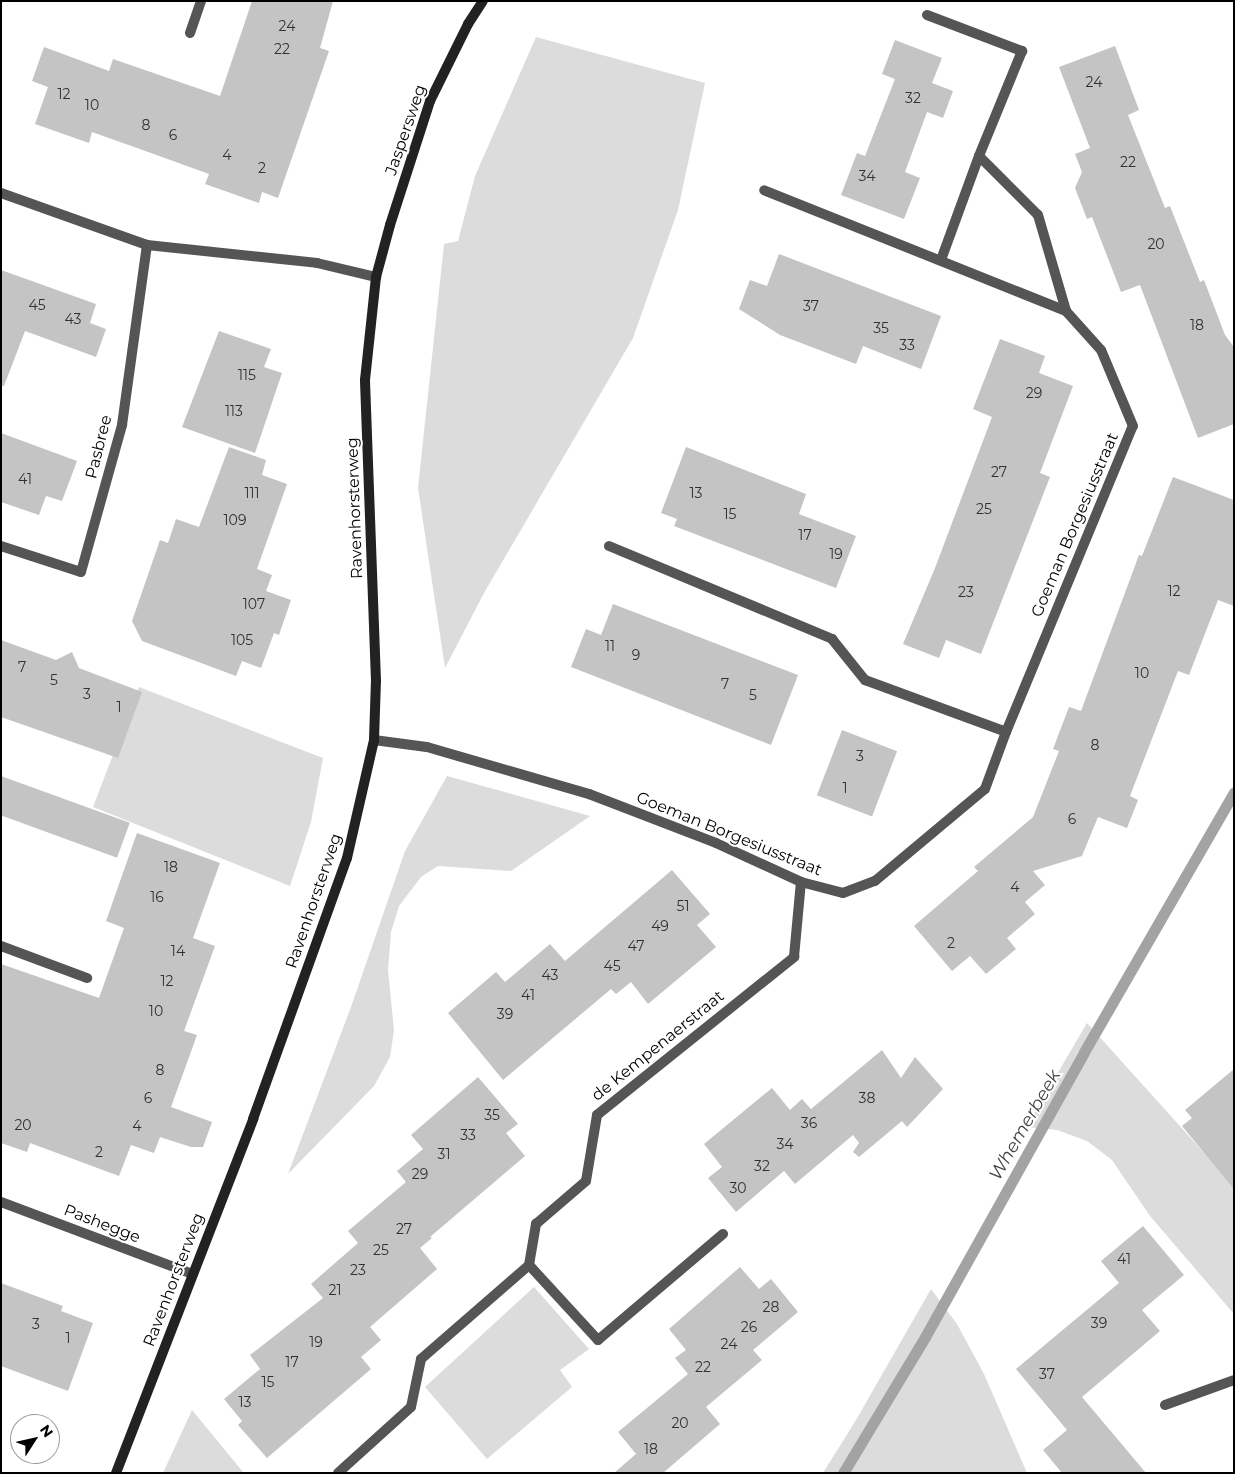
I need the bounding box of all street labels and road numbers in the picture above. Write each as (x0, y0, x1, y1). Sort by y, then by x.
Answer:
street label: Jaspersweg (382, 82, 430, 178)
street label: Pasbree (82, 413, 116, 481)
street label: Goeman Borgesiusstraat (1027, 430, 1123, 620)
street label: Ravenhorsterweg (343, 437, 367, 579)
street label: Goeman Borgesiusstraat (633, 788, 825, 880)
street label: Ravenhorsterweg (282, 831, 346, 971)
street label: de Kempenaerstraat (588, 987, 728, 1105)
street label: Pashegge (61, 1201, 143, 1247)
street label: Ravenhorsterweg (140, 1210, 208, 1350)

